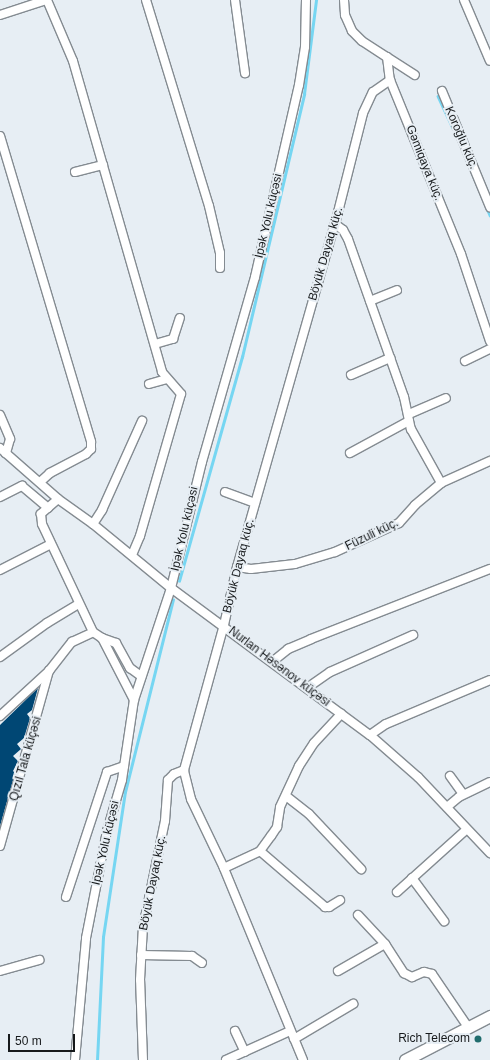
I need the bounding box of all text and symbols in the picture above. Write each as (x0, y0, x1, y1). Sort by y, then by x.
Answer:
street label: Koroğlu küç. (441, 104, 481, 172)
street label: Gəmiqaya küç. (402, 123, 446, 203)
street label: İpək Yolu küçəsi (252, 172, 286, 260)
street label: Böyük Dayaq küç. (306, 206, 346, 302)
street label: İpək Yolu küçəsi (168, 485, 202, 573)
street label: Füzuli küç. (343, 516, 401, 554)
street label: Böyük Dayaq küç. (220, 517, 258, 615)
street label: Nurlan Həsənov küçəsi (225, 624, 333, 710)
street label: Qızıl Tala küçəsi (7, 715, 45, 803)
street label: İpək Yolu küçəsi (89, 799, 123, 887)
street label: Böyük Dayaq küç. (137, 834, 169, 932)
scale bar (10, 1026, 77, 1052)
place label: Rich Telecom (398, 1032, 470, 1046)
text: 50 m (15, 1034, 42, 1048)
marker: Rich Telecom (473, 1034, 483, 1044)

